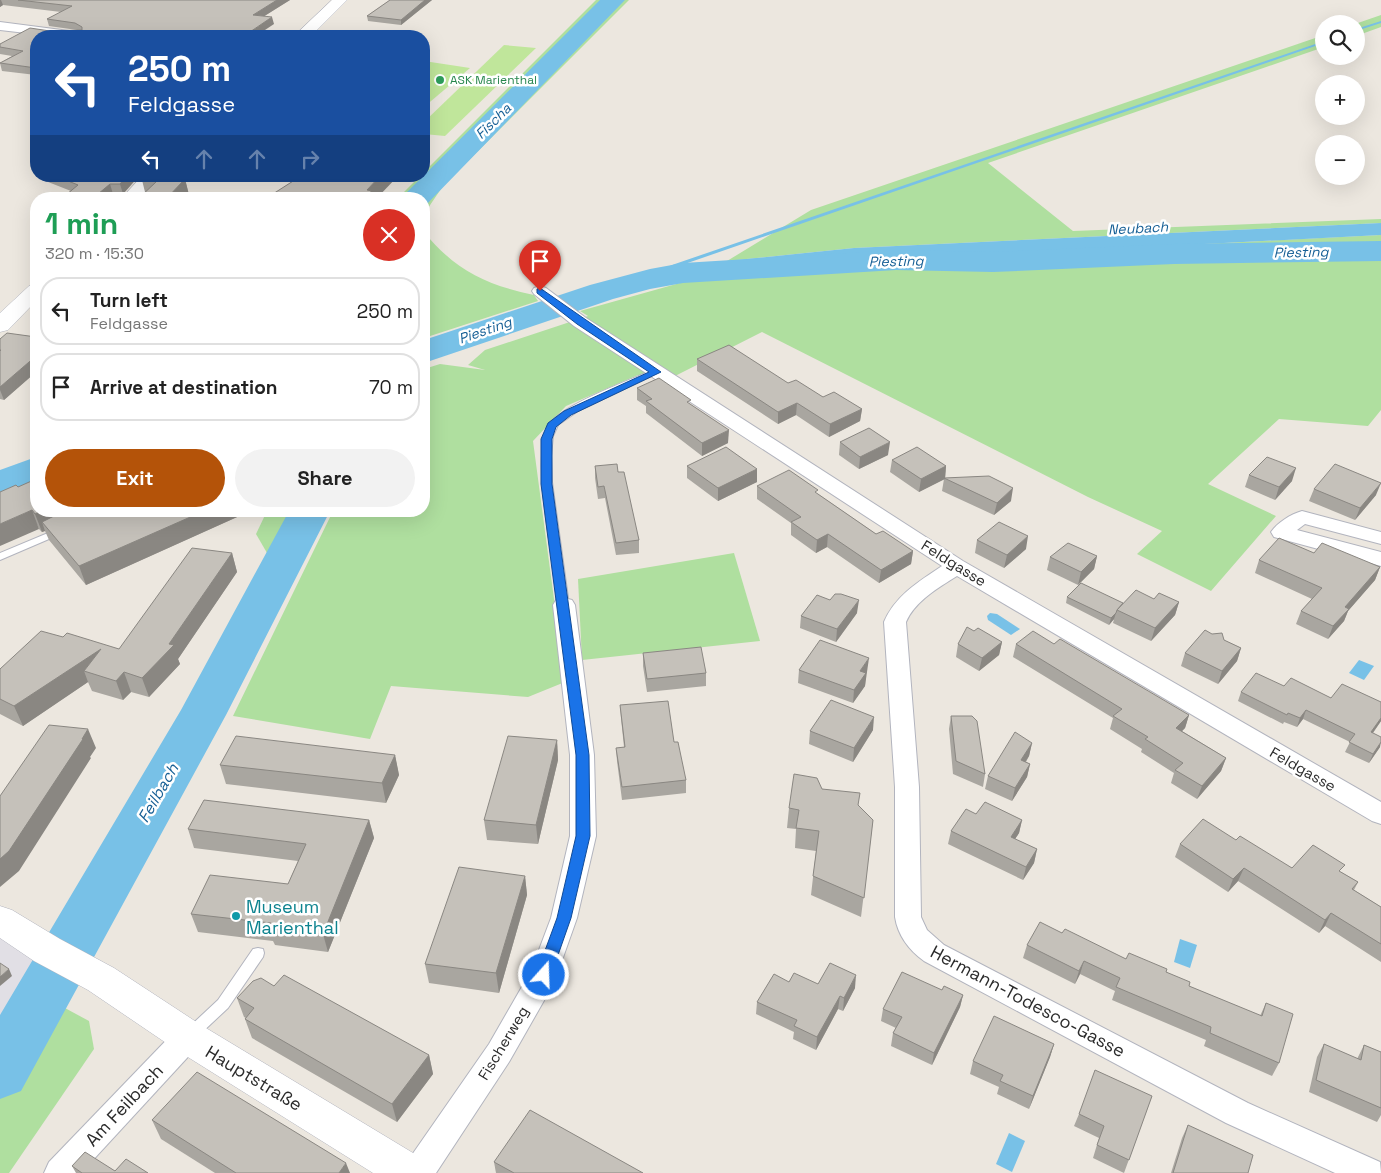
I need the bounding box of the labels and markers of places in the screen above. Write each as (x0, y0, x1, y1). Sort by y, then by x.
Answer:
place label: ASK Marienthal (450, 72, 537, 88)
marker: ASK Marienthal (434, 74, 446, 86)
pin (519, 240, 561, 291)
place label: Museum Marienthal (246, 895, 339, 939)
marker: Museum Marienthal (230, 910, 242, 922)

